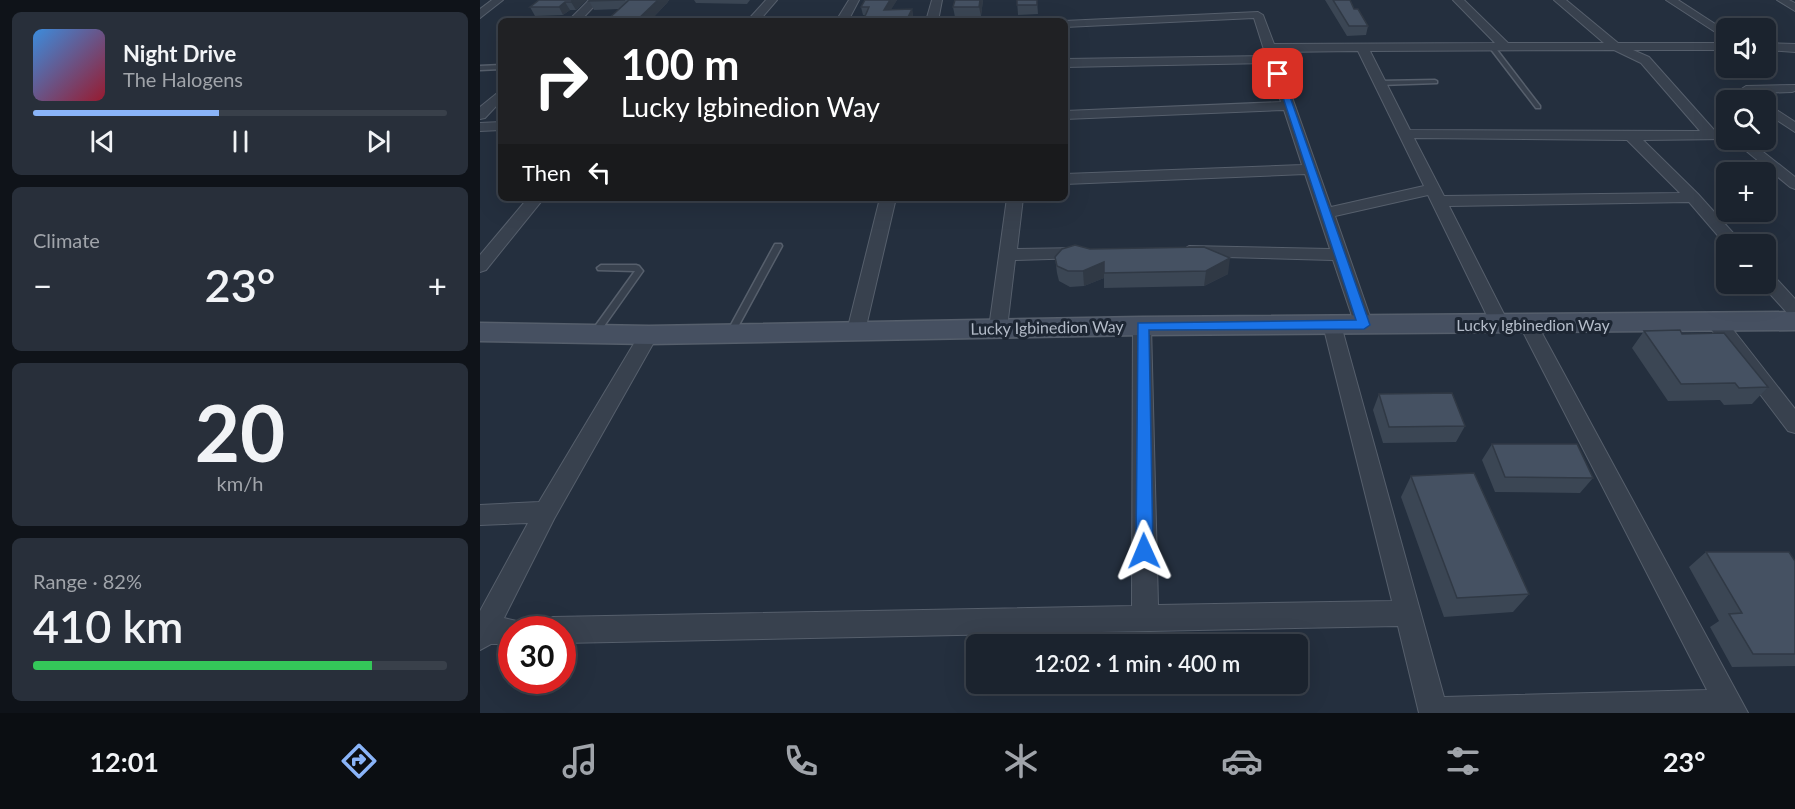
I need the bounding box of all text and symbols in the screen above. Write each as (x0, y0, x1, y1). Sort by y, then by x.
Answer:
map controls (1716, 18, 1776, 294)
button: sound (1716, 18, 1776, 78)
text: 100 m (621, 39, 739, 89)
text: Night Drive (123, 40, 236, 67)
icon: right (522, 42, 600, 120)
pin (1252, 48, 1303, 99)
icon: arrive (1261, 57, 1294, 90)
text: The Halogens (123, 67, 243, 91)
text: Lucky Igbinedion Way (621, 90, 880, 123)
button: search (1716, 90, 1776, 150)
icon: previous (86, 125, 119, 158)
icon: pause (224, 125, 257, 158)
icon: next (362, 125, 395, 158)
icon: left (583, 156, 616, 189)
text: Then (522, 159, 571, 186)
button: + (1716, 162, 1776, 222)
text: Climate (33, 228, 100, 252)
button: − (1716, 234, 1776, 294)
text: 23° (205, 258, 275, 312)
text: − (33, 265, 52, 305)
text: + (428, 265, 447, 305)
street label: Lucky Igbinedion Way (1456, 315, 1610, 334)
street label: Lucky Igbinedion Way (970, 316, 1125, 338)
text: 20 (195, 385, 285, 479)
text: km/h (217, 471, 263, 495)
position arrow (1112, 519, 1176, 583)
text: Range · 82% (33, 569, 142, 593)
text: 410 km (33, 599, 183, 653)
speed limit sign: 30 (498, 616, 576, 694)
text: 12:02 · 1 min · 400 m (1034, 650, 1240, 677)
icon: directions (338, 740, 380, 782)
icon: music (559, 740, 601, 782)
icon: phone (780, 740, 822, 782)
icon: climate (1000, 740, 1042, 782)
icon: car (1221, 740, 1263, 782)
icon: filters (1442, 740, 1484, 782)
text: 12:01 (89, 745, 159, 778)
text: 23° (1663, 745, 1705, 778)

